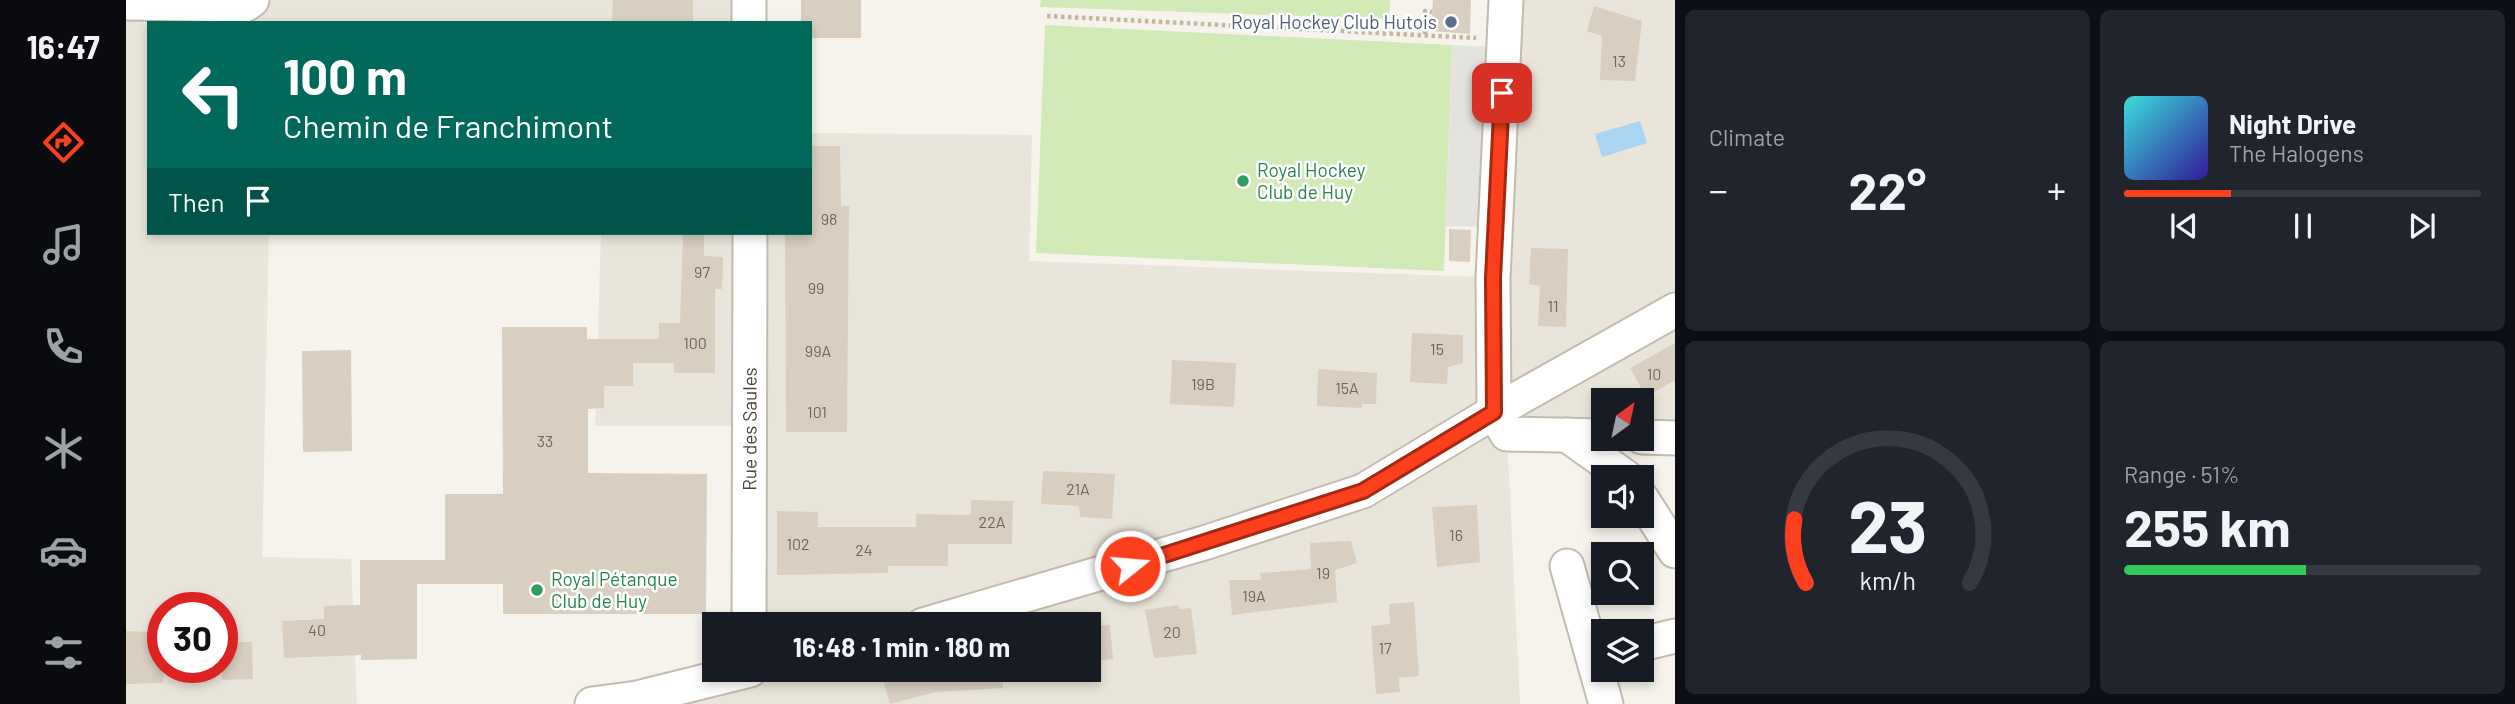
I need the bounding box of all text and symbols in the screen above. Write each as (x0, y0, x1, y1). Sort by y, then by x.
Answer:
place label: Royal Hockey Club Hutois (1231, 10, 1437, 33)
marker: Royal Hockey Club Hutois (1443, 14, 1459, 30)
text: 16:47 (26, 27, 100, 65)
text: 100 m (283, 46, 407, 105)
icon: left (168, 49, 259, 140)
house number: 13 (1612, 51, 1626, 70)
pin (1472, 63, 1532, 123)
icon: arrive (1483, 74, 1521, 112)
text: Chemin de Franchimont (283, 106, 613, 144)
text: Night Drive (2229, 108, 2356, 139)
icon: directions (39, 118, 88, 167)
text: Climate (1709, 123, 1785, 151)
text: The Halogens (2229, 139, 2364, 167)
place label: Royal Hockey Club de Huy (1257, 158, 1366, 203)
text: 22° (1849, 158, 1926, 220)
text: − (1709, 166, 1728, 212)
text: + (2047, 166, 2066, 212)
marker: Royal Hockey Club de Huy (1235, 173, 1251, 189)
icon: arrive (239, 182, 277, 220)
text: Then (168, 186, 225, 217)
icon: previous (2165, 207, 2203, 245)
icon: pause (2284, 207, 2322, 245)
icon: next (2403, 207, 2441, 245)
house number: 98 (821, 209, 837, 228)
icon: music (39, 220, 88, 269)
house number: 97 (694, 262, 710, 281)
house number: 99 (808, 278, 824, 297)
house number: 11 (1547, 296, 1559, 315)
icon: phone (39, 322, 88, 371)
house number: 100 (683, 333, 707, 352)
house number: 15 (1430, 339, 1444, 358)
house number: 99A (805, 341, 831, 360)
house number: 10 (1647, 364, 1661, 383)
street label: Rue des Saules (737, 367, 761, 491)
house number: 19B (1191, 374, 1215, 393)
house number: 15A (1335, 378, 1359, 397)
north arrow (1591, 388, 1654, 452)
map controls (1591, 388, 1654, 682)
house number: 101 (807, 402, 827, 421)
icon: climate (39, 424, 88, 473)
house number: 33 (537, 431, 553, 450)
text: Range · 51% (2124, 460, 2240, 488)
button: sound (1591, 465, 1654, 528)
house number: 21A (1066, 479, 1090, 498)
text: 23 (1848, 481, 1927, 569)
text: 255 km (2124, 495, 2291, 557)
house number: 22A (979, 512, 1006, 531)
house number: 16 (1449, 525, 1463, 544)
icon: car (39, 526, 88, 575)
position arrow (1093, 529, 1167, 603)
house number: 102 (786, 534, 810, 553)
house number: 24 (855, 540, 873, 559)
button: search (1591, 542, 1654, 605)
house number: 19 (1316, 563, 1330, 582)
text: km/h (1859, 565, 1916, 595)
place label: Royal Pétanque Club de Huy (551, 567, 678, 612)
marker: Royal Pétanque Club de Huy (529, 582, 545, 598)
house number: 19A (1242, 586, 1266, 605)
speed limit sign: 30 (147, 592, 238, 683)
button: layers (1591, 619, 1654, 682)
house number: 40 (308, 620, 326, 639)
house number: 20 (1163, 622, 1181, 641)
icon: filters (39, 628, 88, 677)
text: 16:48 · 1 min · 180 m (793, 631, 1010, 662)
house number: 17 (1378, 638, 1392, 657)

